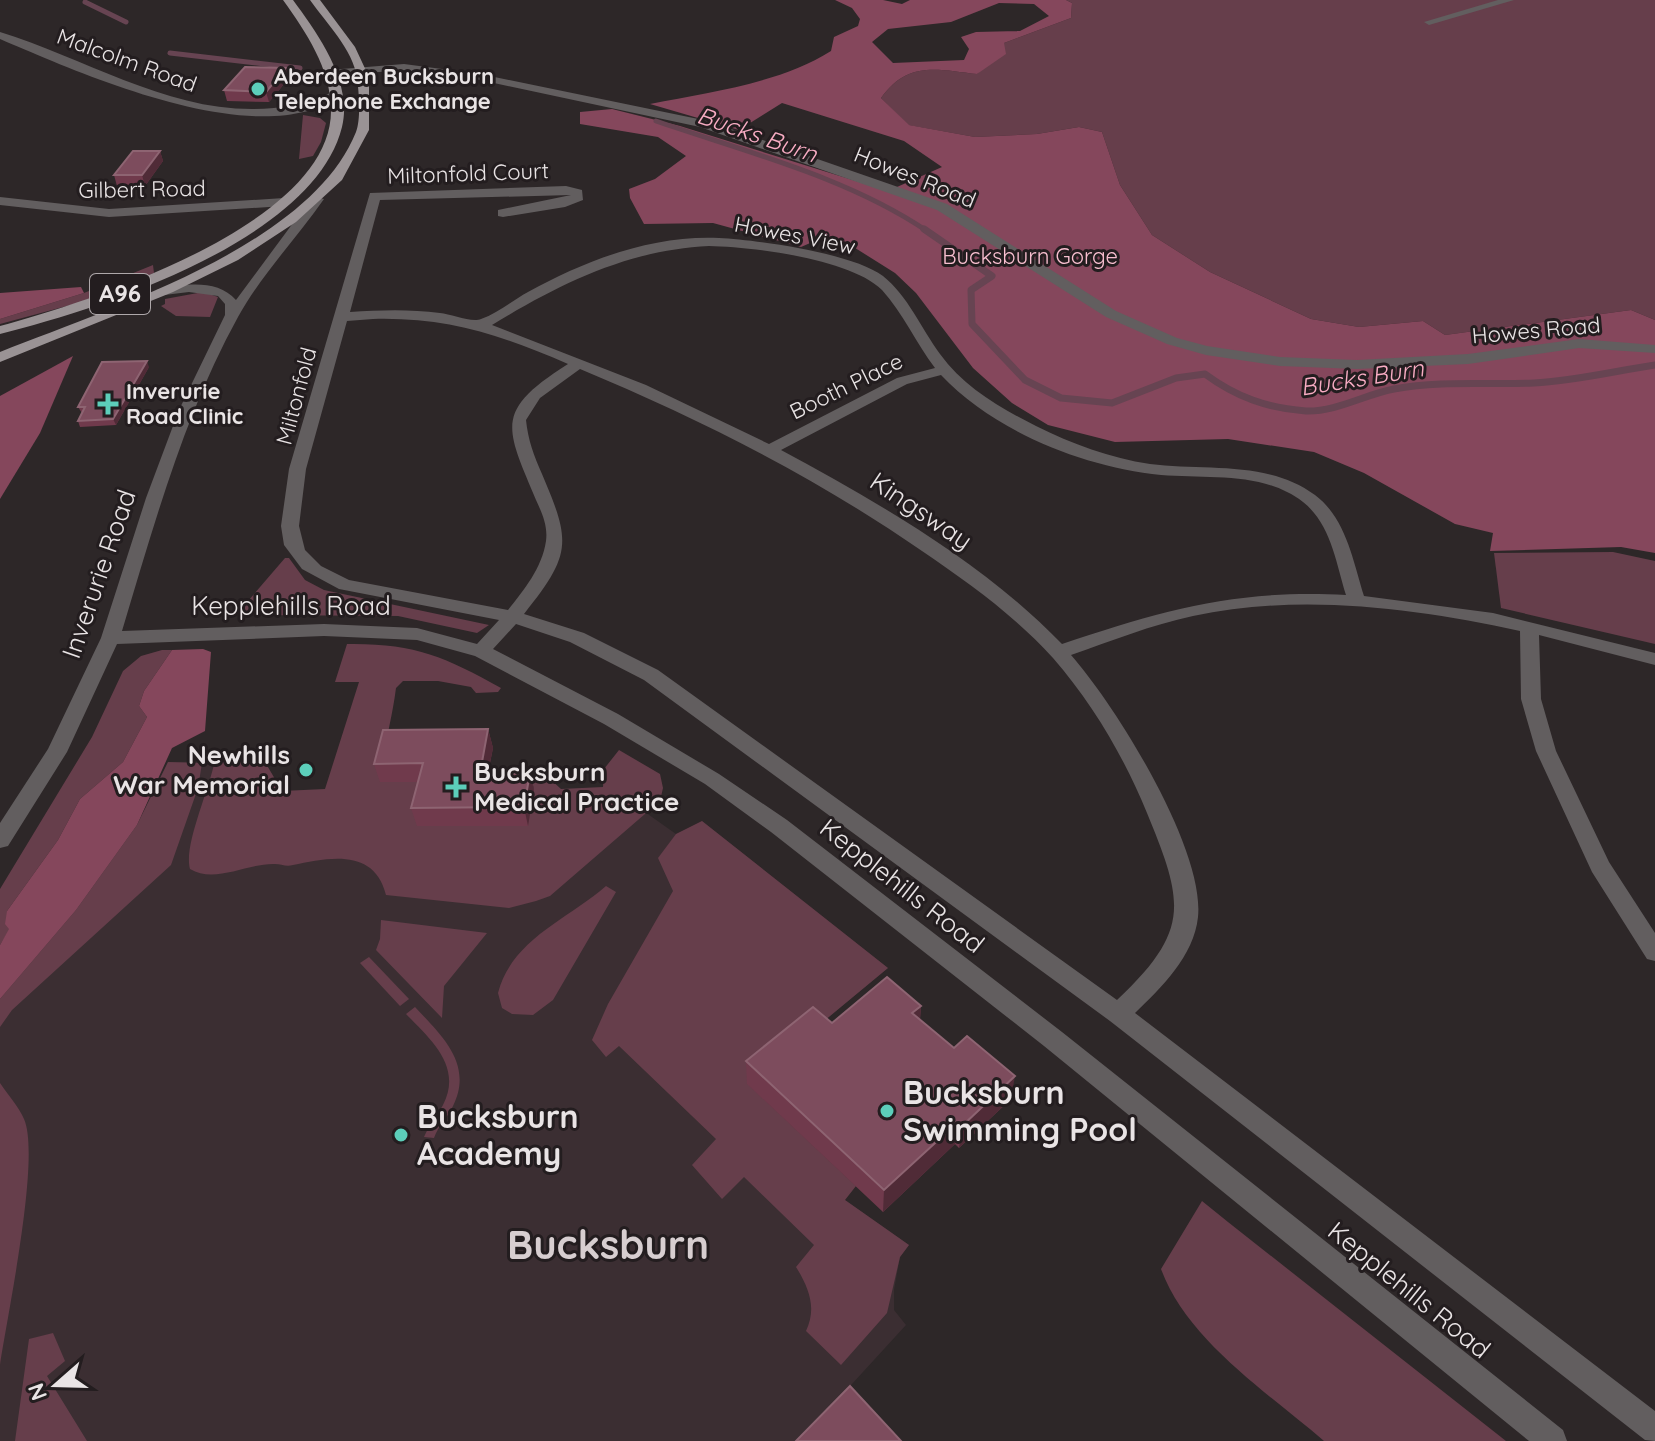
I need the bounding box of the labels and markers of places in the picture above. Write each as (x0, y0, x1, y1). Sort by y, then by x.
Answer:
place label: Aberdeen Bucksburn Telephone Exchange (274, 62, 494, 115)
marker: Aberdeen Bucksburn Telephone Exchange (249, 80, 267, 98)
place label: Inverurie Road Clinic (126, 377, 243, 430)
marker: Inverurie Road Clinic (97, 393, 119, 415)
place label: Newhills War Memorial (113, 738, 290, 801)
place label: Bucksburn Medical Practice (474, 755, 679, 818)
marker: Newhills War Memorial (297, 761, 315, 779)
marker: Bucksburn Medical Practice (445, 776, 467, 798)
place label: Bucksburn Swimming Pool (903, 1072, 1137, 1149)
place label: Bucksburn Academy (417, 1096, 579, 1173)
marker: Bucksburn Swimming Pool (878, 1102, 896, 1120)
marker: Bucksburn Academy (392, 1126, 410, 1144)

